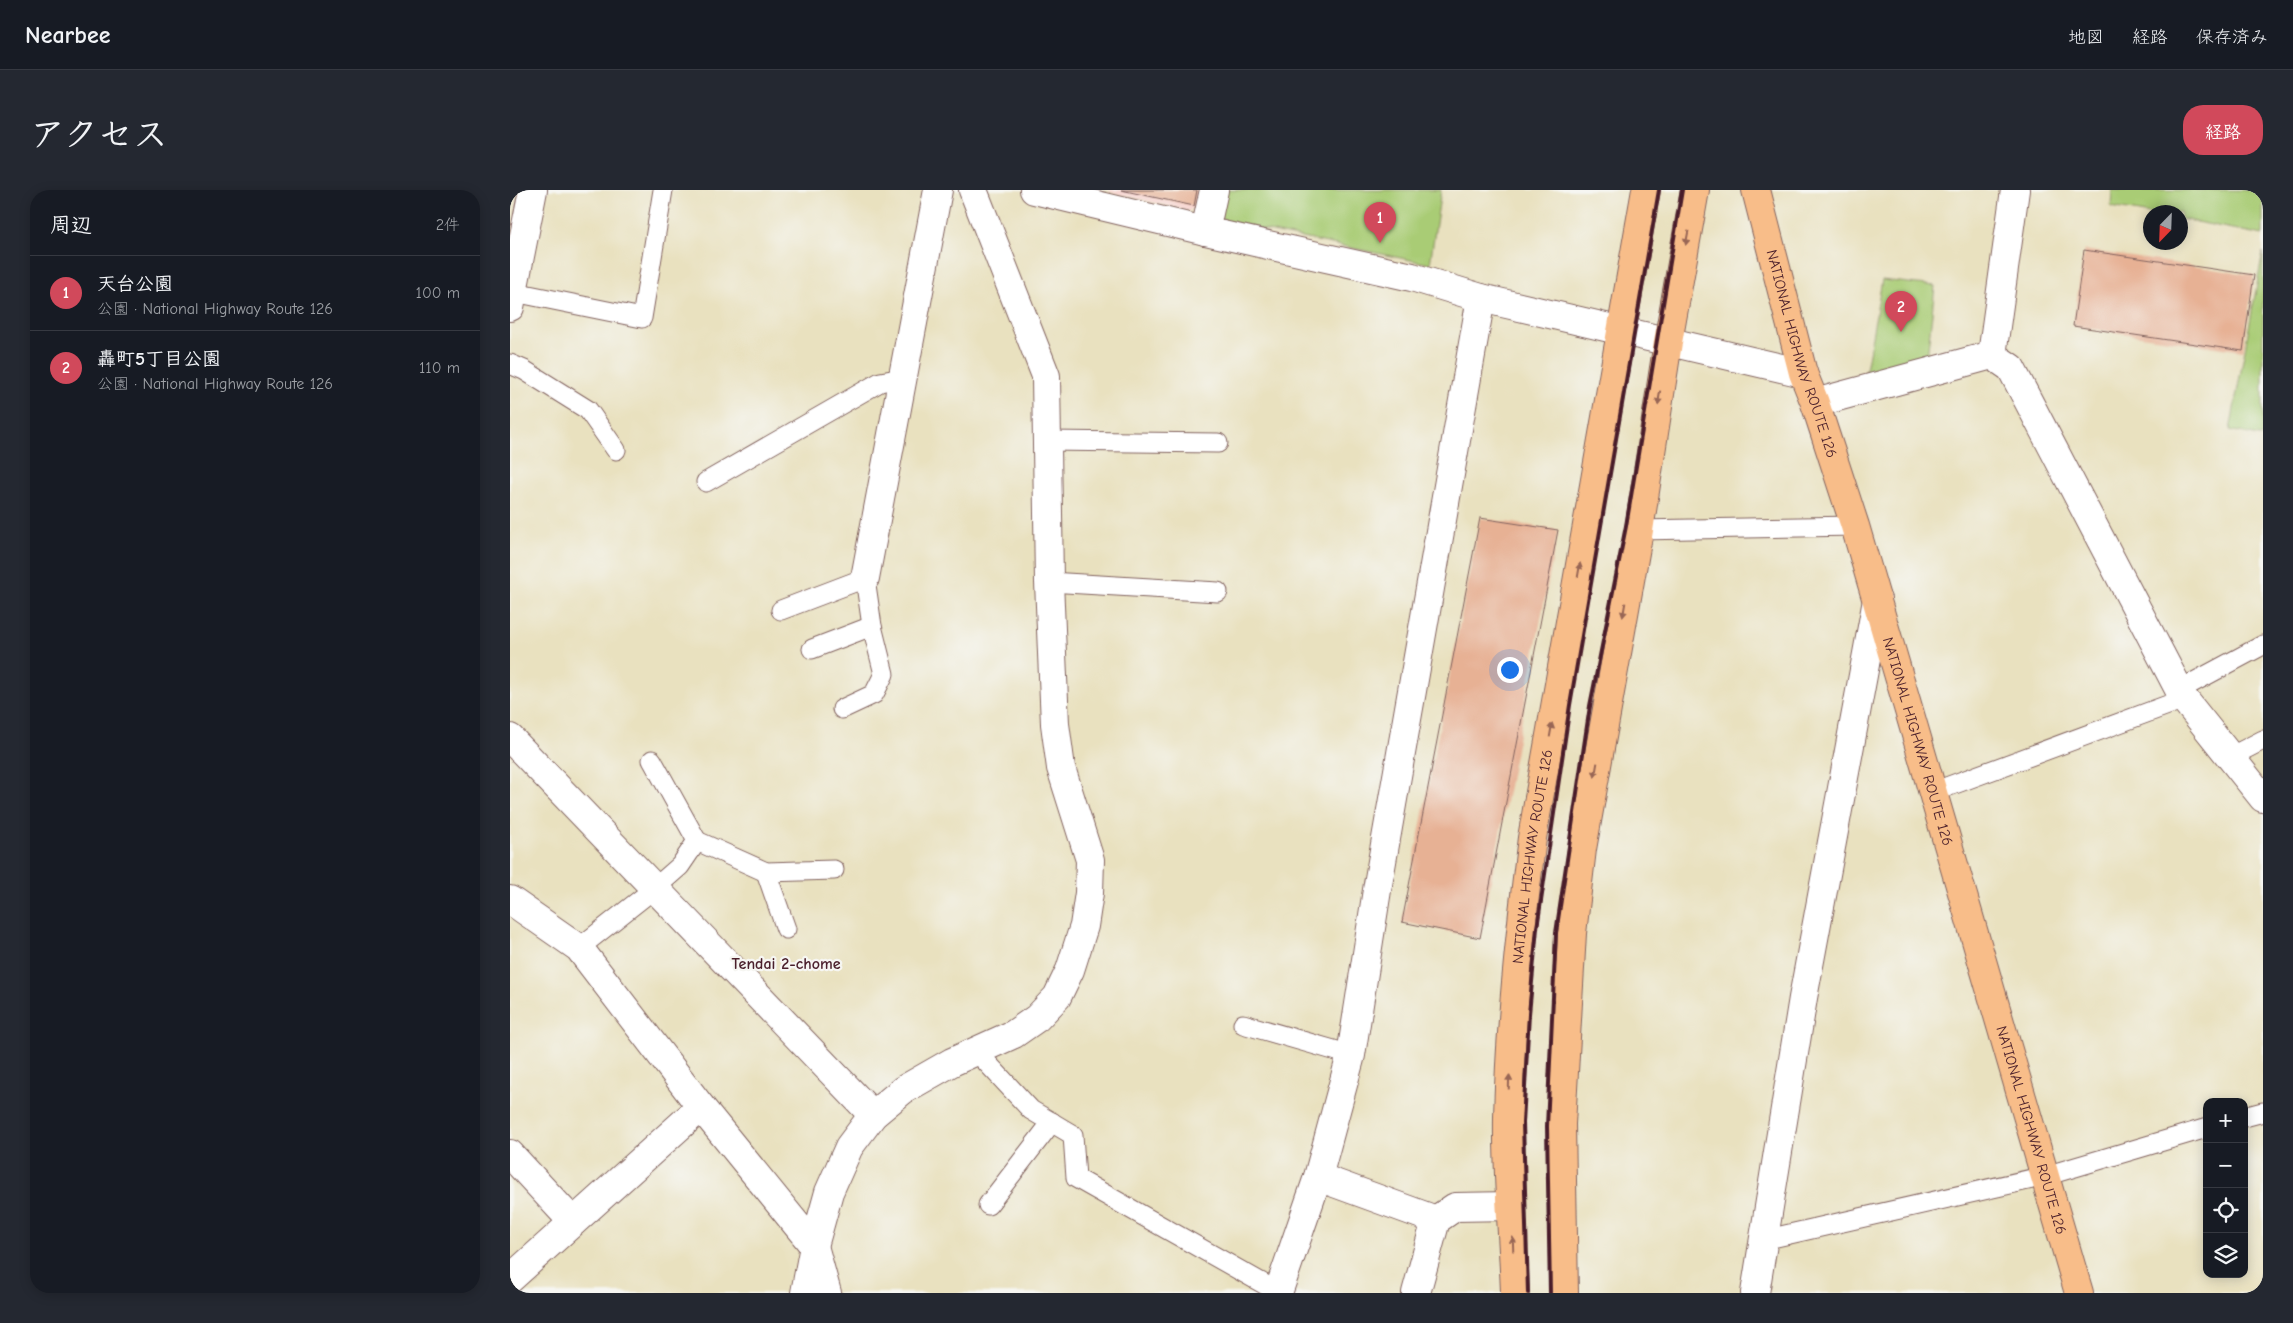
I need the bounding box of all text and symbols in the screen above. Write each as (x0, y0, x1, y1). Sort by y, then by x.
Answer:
text: Nearbee (25, 21, 110, 49)
text: 地図 (2068, 27, 2104, 48)
text: 経路 (2132, 27, 2168, 48)
text: 保存済み (2196, 27, 2268, 48)
button: 経路 (2183, 105, 2263, 155)
text: アクセス (30, 114, 168, 155)
pin: 1 (1364, 202, 1396, 243)
north arrow (2143, 205, 2188, 250)
text: 周辺 (50, 213, 92, 237)
text: 2件 (436, 216, 460, 234)
one-way arrow (1683, 230, 1691, 246)
street label: NATIONAL HIGHWAY ROUTE 126 (1763, 248, 1841, 460)
text: 天台公園 (97, 273, 173, 295)
text: 1 (63, 284, 69, 302)
text: 100 m (416, 284, 460, 302)
pin: 2 (1885, 291, 1917, 332)
text: 公園 · National Highway Route 126 (97, 300, 333, 318)
text: 轟町5丁目公園 (97, 348, 221, 370)
text: 2 (62, 359, 70, 377)
text: 110 m (419, 359, 460, 377)
text: 公園 · National Highway Route 126 (97, 375, 333, 393)
one-way arrow (1655, 390, 1663, 406)
one-way arrow (1576, 561, 1584, 577)
one-way arrow (1620, 603, 1628, 619)
street label: NATIONAL HIGHWAY ROUTE 126 (1879, 635, 1957, 848)
your location (1497, 657, 1523, 683)
one-way arrow (1548, 721, 1556, 737)
street label: NATIONAL HIGHWAY ROUTE 126 (1509, 748, 1556, 965)
one-way arrow (1592, 763, 1600, 779)
district label: Tendai 2-chome (731, 955, 841, 973)
street label: NATIONAL HIGHWAY ROUTE 126 (1992, 1024, 2070, 1237)
one-way arrow (1506, 1074, 1514, 1090)
map controls (2203, 1098, 2248, 1278)
button: + (2203, 1098, 2248, 1143)
button: − (2203, 1143, 2248, 1188)
button: locate (2203, 1188, 2248, 1233)
button: layers (2203, 1233, 2248, 1278)
one-way arrow (1509, 1236, 1517, 1252)

